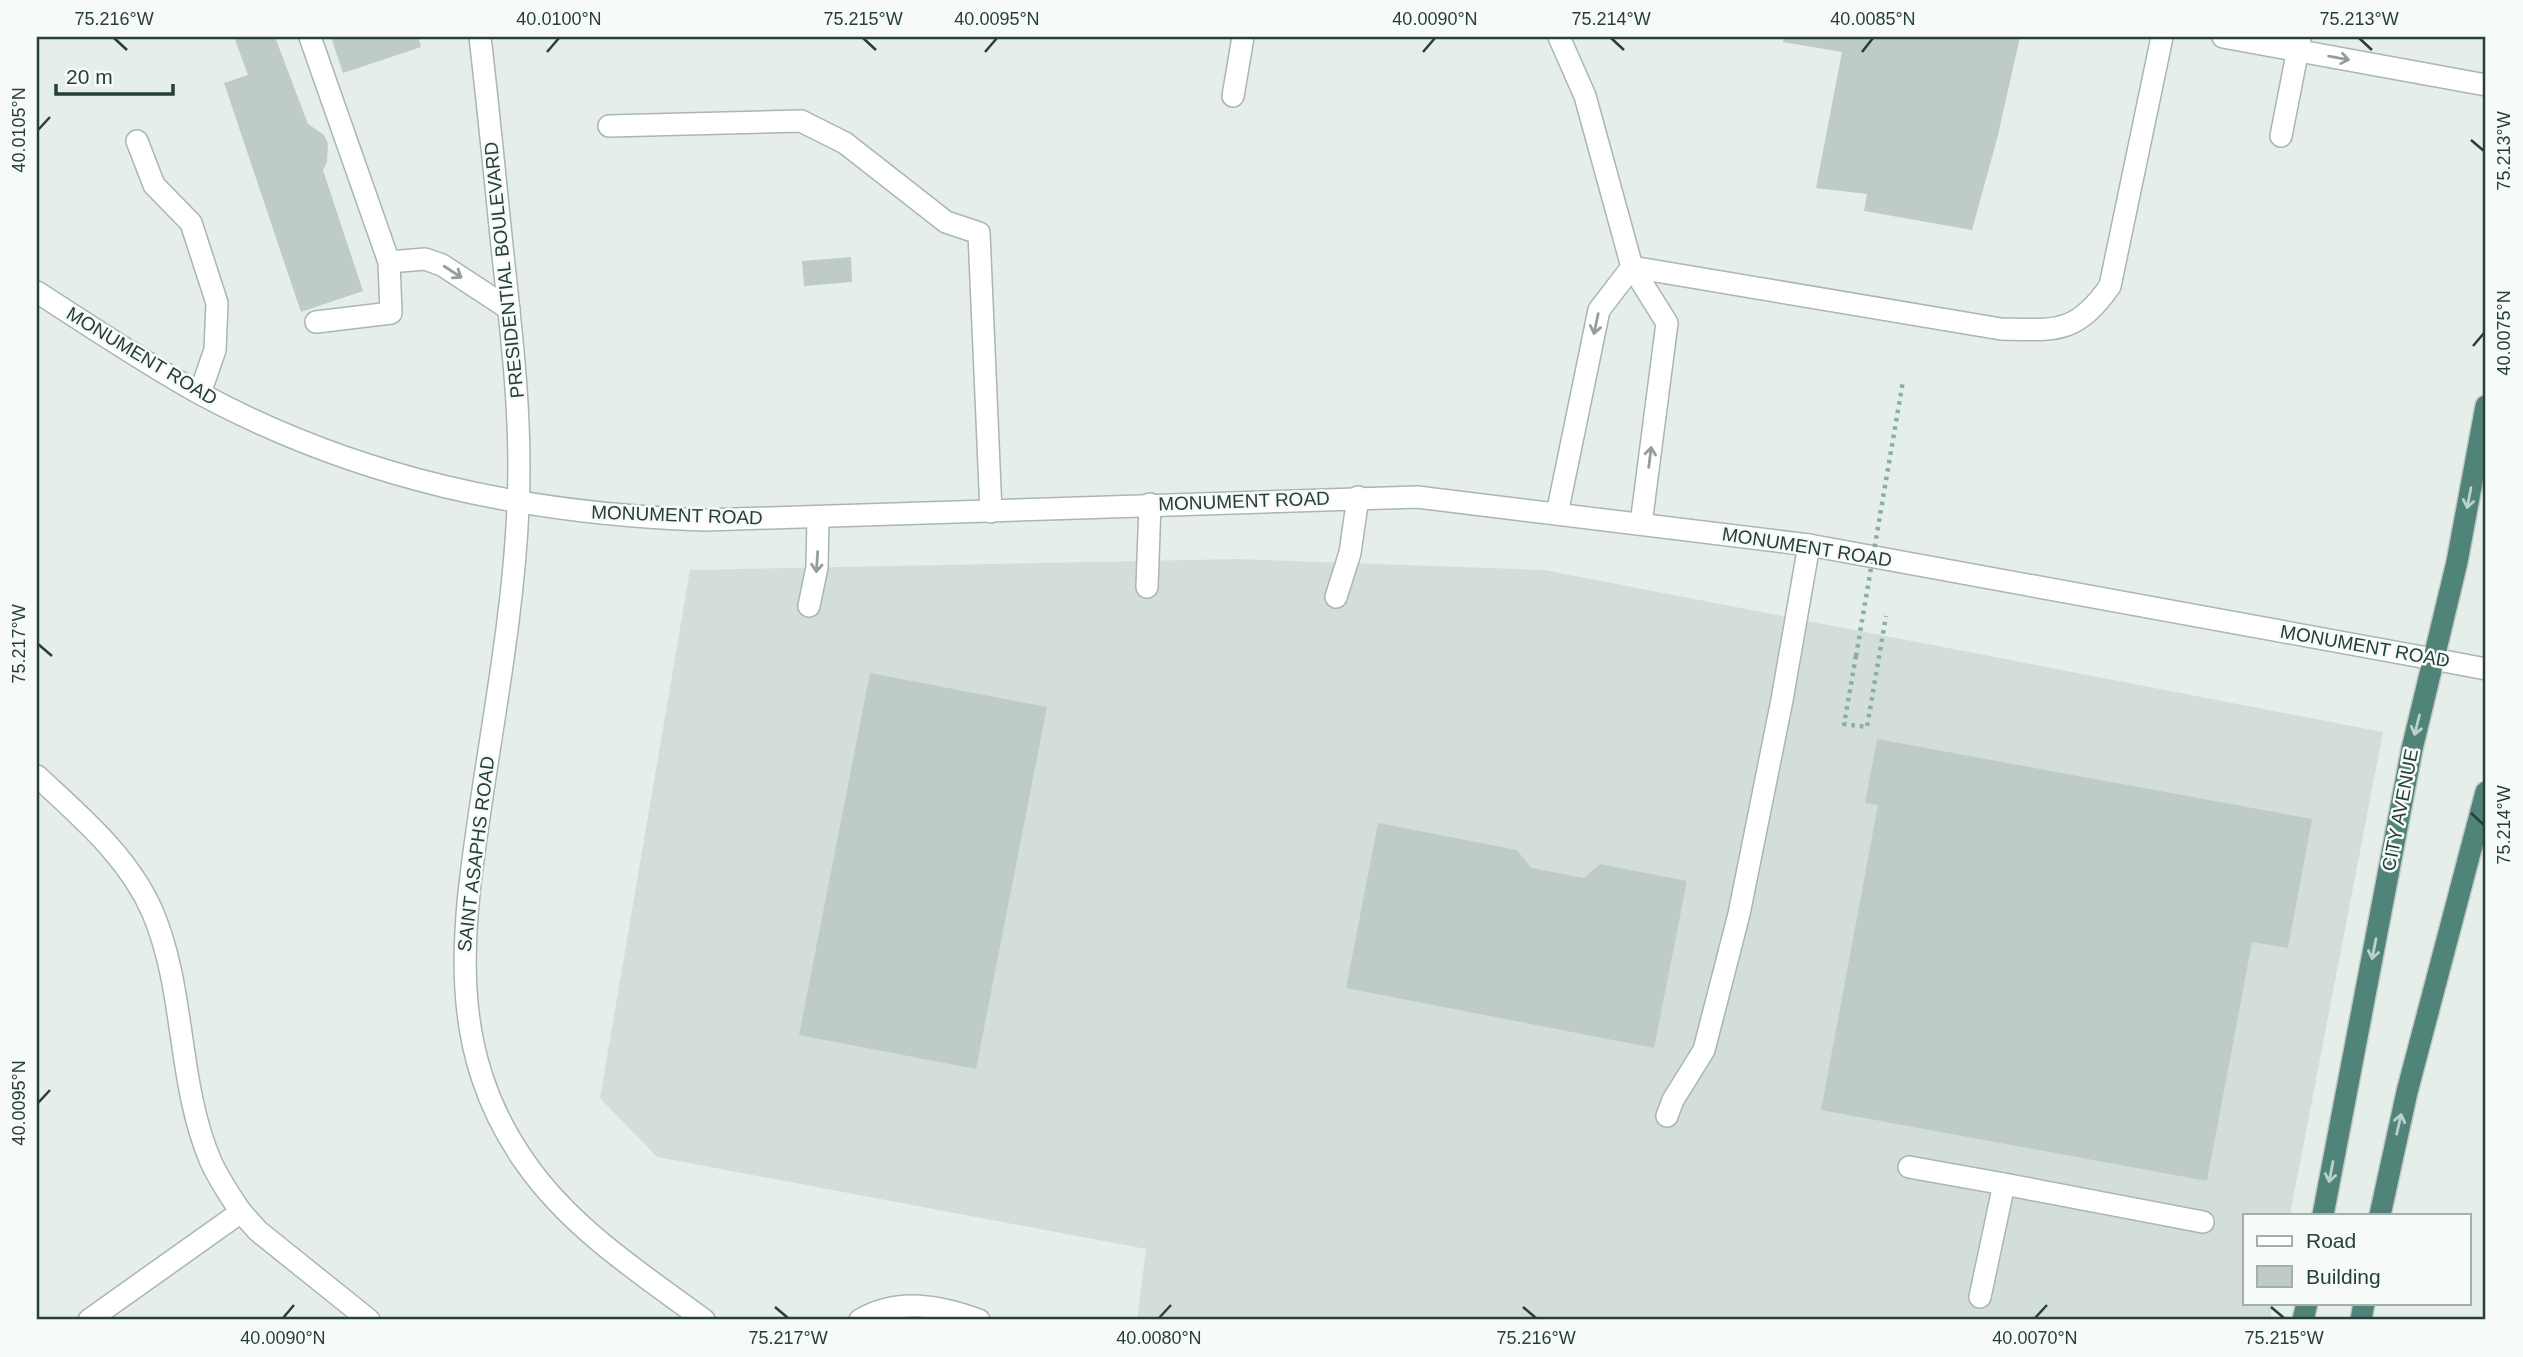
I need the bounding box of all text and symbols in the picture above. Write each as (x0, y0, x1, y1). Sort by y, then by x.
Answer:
text: 75.216°W (74, 9, 154, 29)
text: 40.0100°N (516, 9, 602, 29)
text: 75.215°W (823, 9, 903, 29)
text: 40.0095°N (954, 9, 1040, 29)
text: 40.0090°N (1392, 9, 1478, 29)
text: 75.214°W (1571, 9, 1651, 29)
text: 40.0085°N (1830, 9, 1916, 29)
text: 75.213°W (2319, 9, 2399, 29)
scale bar (56, 52, 173, 96)
one-way arrow (2327, 52, 2350, 66)
text: 20 m (66, 65, 113, 88)
text: 40.0105°N (9, 87, 29, 173)
text: 75.213°W (2494, 111, 2514, 191)
street label: PRESIDENTIAL BOULEVARD (480, 141, 528, 399)
one-way arrow (443, 265, 462, 279)
text: 40.0075°N (2494, 290, 2514, 376)
street label: MONUMENT ROAD (63, 303, 221, 409)
one-way arrow (1589, 312, 1603, 335)
one-way arrow (1643, 446, 1656, 468)
one-way arrow (2462, 486, 2475, 509)
street label: MONUMENT ROAD (1158, 488, 1330, 514)
street label: MONUMENT ROAD (591, 502, 763, 528)
street label: MONUMENT ROAD (1721, 523, 1893, 571)
one-way arrow (810, 551, 823, 574)
text: 75.217°W (9, 604, 29, 684)
street label: MONUMENT ROAD (2279, 621, 2451, 671)
one-way arrow (2410, 713, 2423, 736)
street label: CITY AVENUE (2378, 747, 2422, 873)
street label: SAINT ASAPHS ROAD (454, 755, 498, 953)
text: 75.214°W (2494, 785, 2514, 865)
one-way arrow (2366, 937, 2380, 960)
text: 40.0095°N (9, 1060, 29, 1146)
one-way arrow (2393, 1113, 2406, 1136)
one-way arrow (2324, 1160, 2338, 1183)
legend (2243, 1214, 2470, 1304)
text: Road (2306, 1229, 2356, 1252)
text: Building (2306, 1265, 2381, 1288)
text: 40.0090°N (240, 1328, 326, 1348)
text: 75.217°W (748, 1328, 828, 1348)
text: 40.0080°N (1116, 1328, 1202, 1348)
text: 75.216°W (1496, 1328, 1576, 1348)
text: 40.0070°N (1992, 1328, 2078, 1348)
text: 75.215°W (2244, 1328, 2324, 1348)

